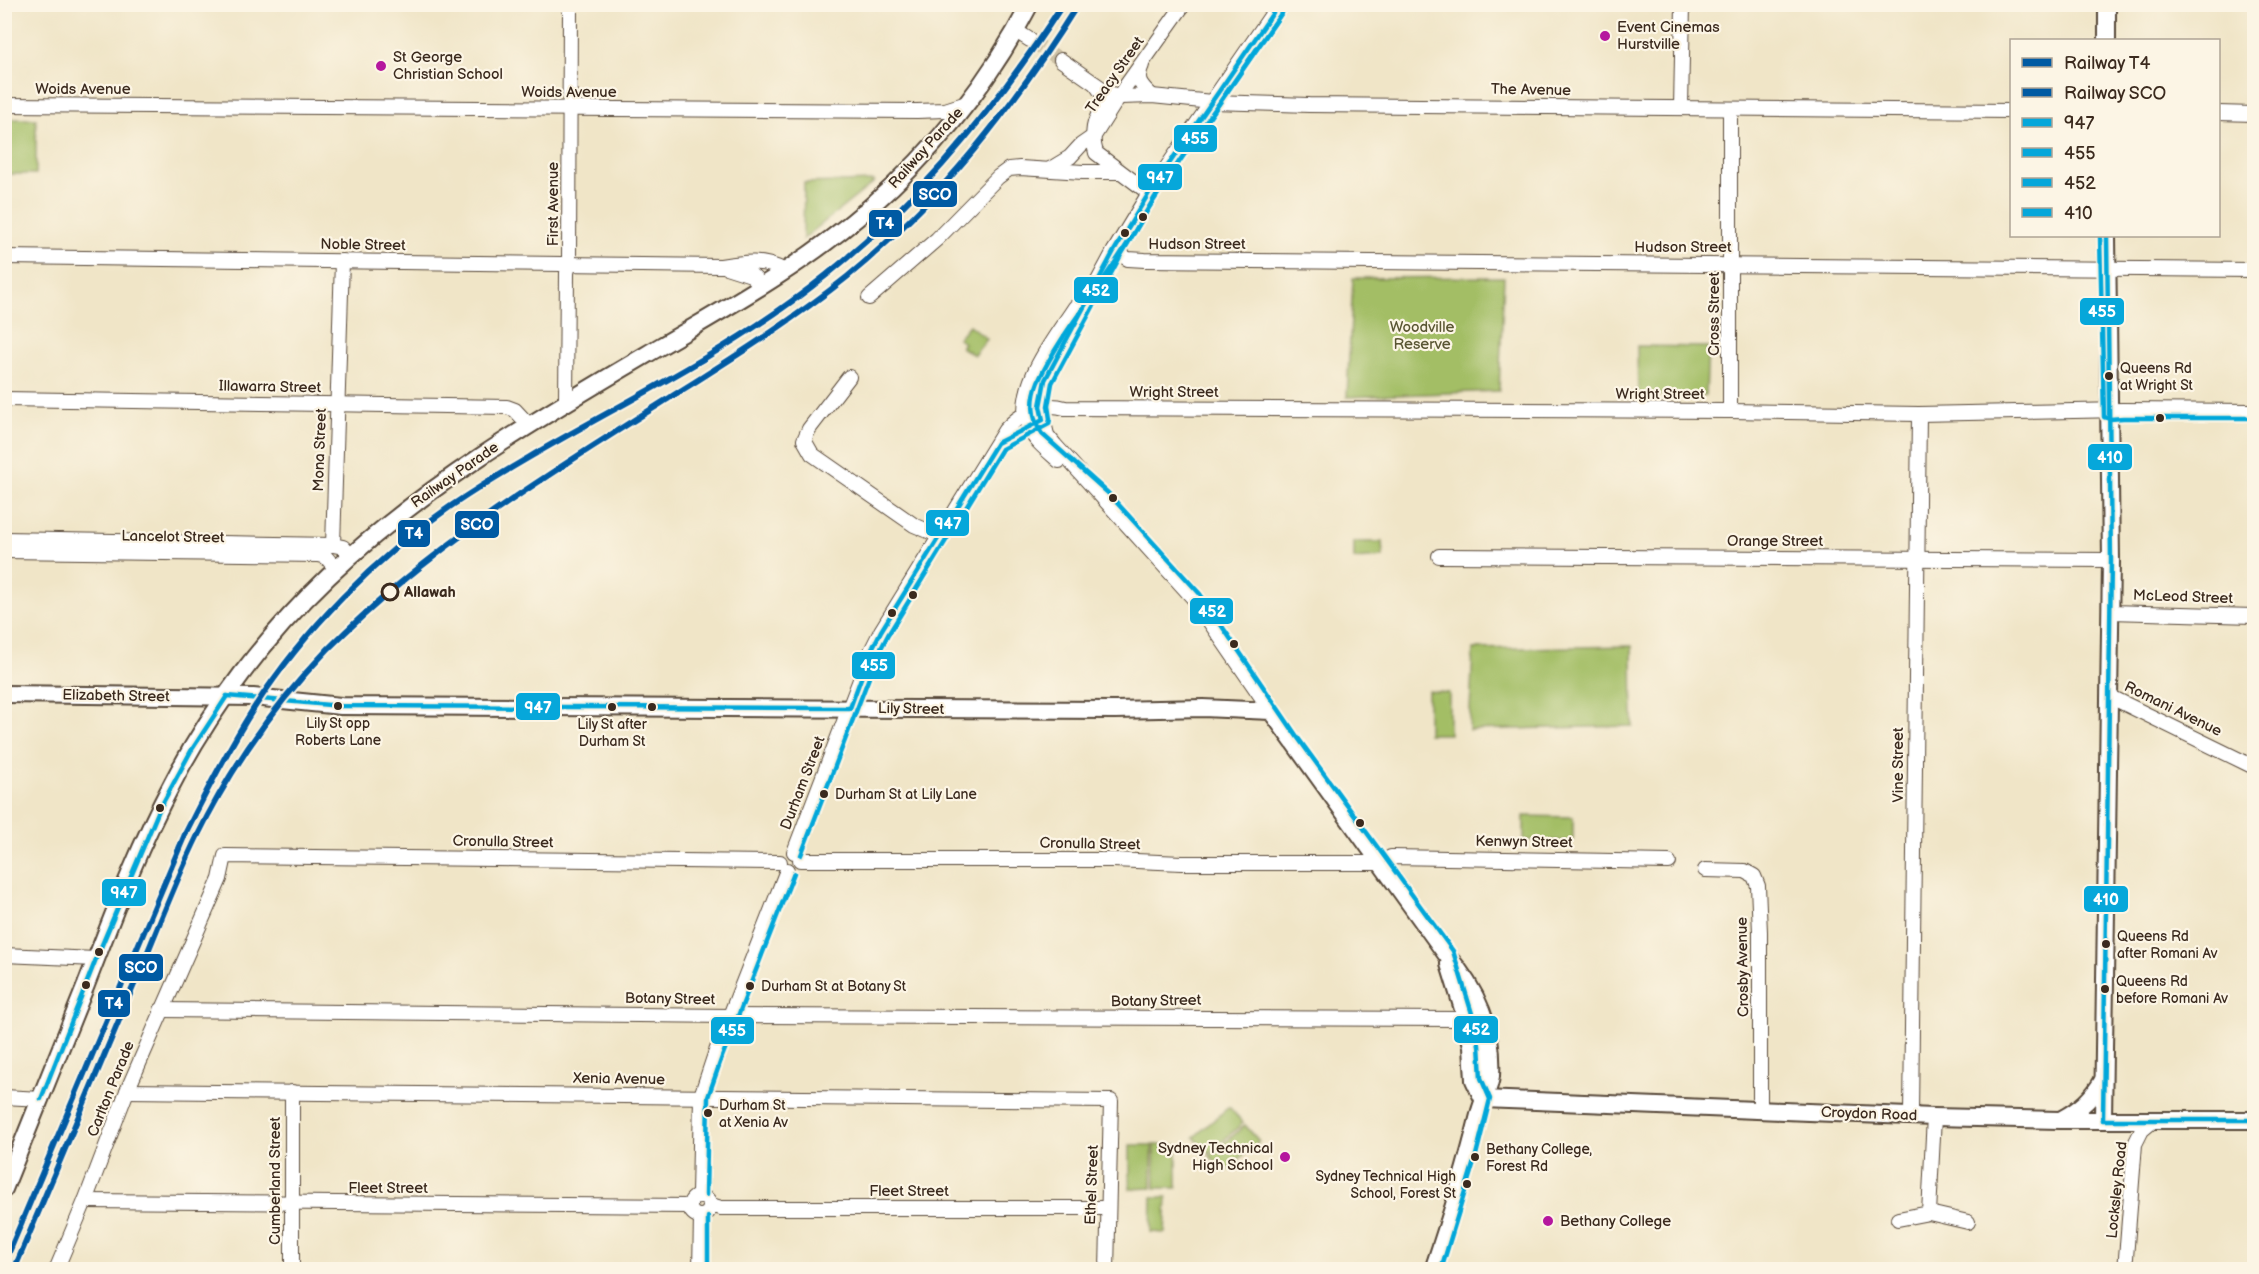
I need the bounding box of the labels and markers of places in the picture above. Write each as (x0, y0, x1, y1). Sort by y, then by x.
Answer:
place label: Event Cinemas Hurstville (1617, 18, 1720, 54)
marker: Event Cinemas Hurstville (1598, 29, 1612, 43)
place label: St George Christian School (393, 48, 503, 84)
marker: St George Christian School (374, 59, 388, 73)
unlabelled marker (1137, 211, 1149, 223)
unlabelled marker (1119, 227, 1131, 239)
place label: Queens Rd at Wright St (2120, 360, 2194, 394)
marker: Queens Rd at Wright St (2103, 370, 2115, 382)
unlabelled marker (2154, 412, 2166, 424)
unlabelled marker (1107, 492, 1119, 504)
marker: Allawah (381, 583, 399, 601)
place label: Allawah (403, 583, 456, 602)
unlabelled marker (907, 589, 919, 601)
unlabelled marker (886, 607, 898, 619)
unlabelled marker (1228, 638, 1240, 650)
marker: Lily St opp Roberts Lane (332, 700, 344, 712)
marker: Lily St after Durham St (606, 701, 618, 713)
unlabelled marker (646, 701, 658, 713)
place label: Lily St opp Roberts Lane (295, 715, 381, 749)
place label: Lily St after Durham St (577, 716, 648, 750)
place label: Durham St at Lily Lane (835, 786, 977, 803)
marker: Durham St at Lily Lane (818, 788, 830, 800)
unlabelled marker (154, 802, 166, 814)
unlabelled marker (1354, 817, 1366, 829)
place label: Queens Rd after Romani Av (2117, 928, 2218, 962)
marker: Queens Rd after Romani Av (2100, 938, 2112, 950)
unlabelled marker (93, 946, 105, 958)
place label: Queens Rd before Romani Av (2116, 973, 2228, 1007)
place label: Durham St at Botany St (761, 978, 907, 995)
unlabelled marker (80, 979, 92, 991)
marker: Durham St at Botany St (744, 980, 756, 992)
marker: Queens Rd before Romani Av (2099, 983, 2111, 995)
place label: Durham St at Xenia Av (719, 1097, 788, 1131)
marker: Durham St at Xenia Av (702, 1107, 714, 1119)
place label: Sydney Technical High School (1158, 1139, 1273, 1175)
place label: Bethany College, Forest Rd (1486, 1141, 1592, 1175)
marker: Sydney Technical High School (1278, 1150, 1292, 1164)
marker: Bethany College, Forest Rd (1469, 1151, 1481, 1163)
place label: Sydney Technical High School, Forest St (1316, 1168, 1457, 1202)
marker: Sydney Technical High School, Forest St (1461, 1178, 1473, 1190)
place label: Bethany College (1560, 1212, 1671, 1231)
marker: Bethany College (1541, 1214, 1555, 1228)

